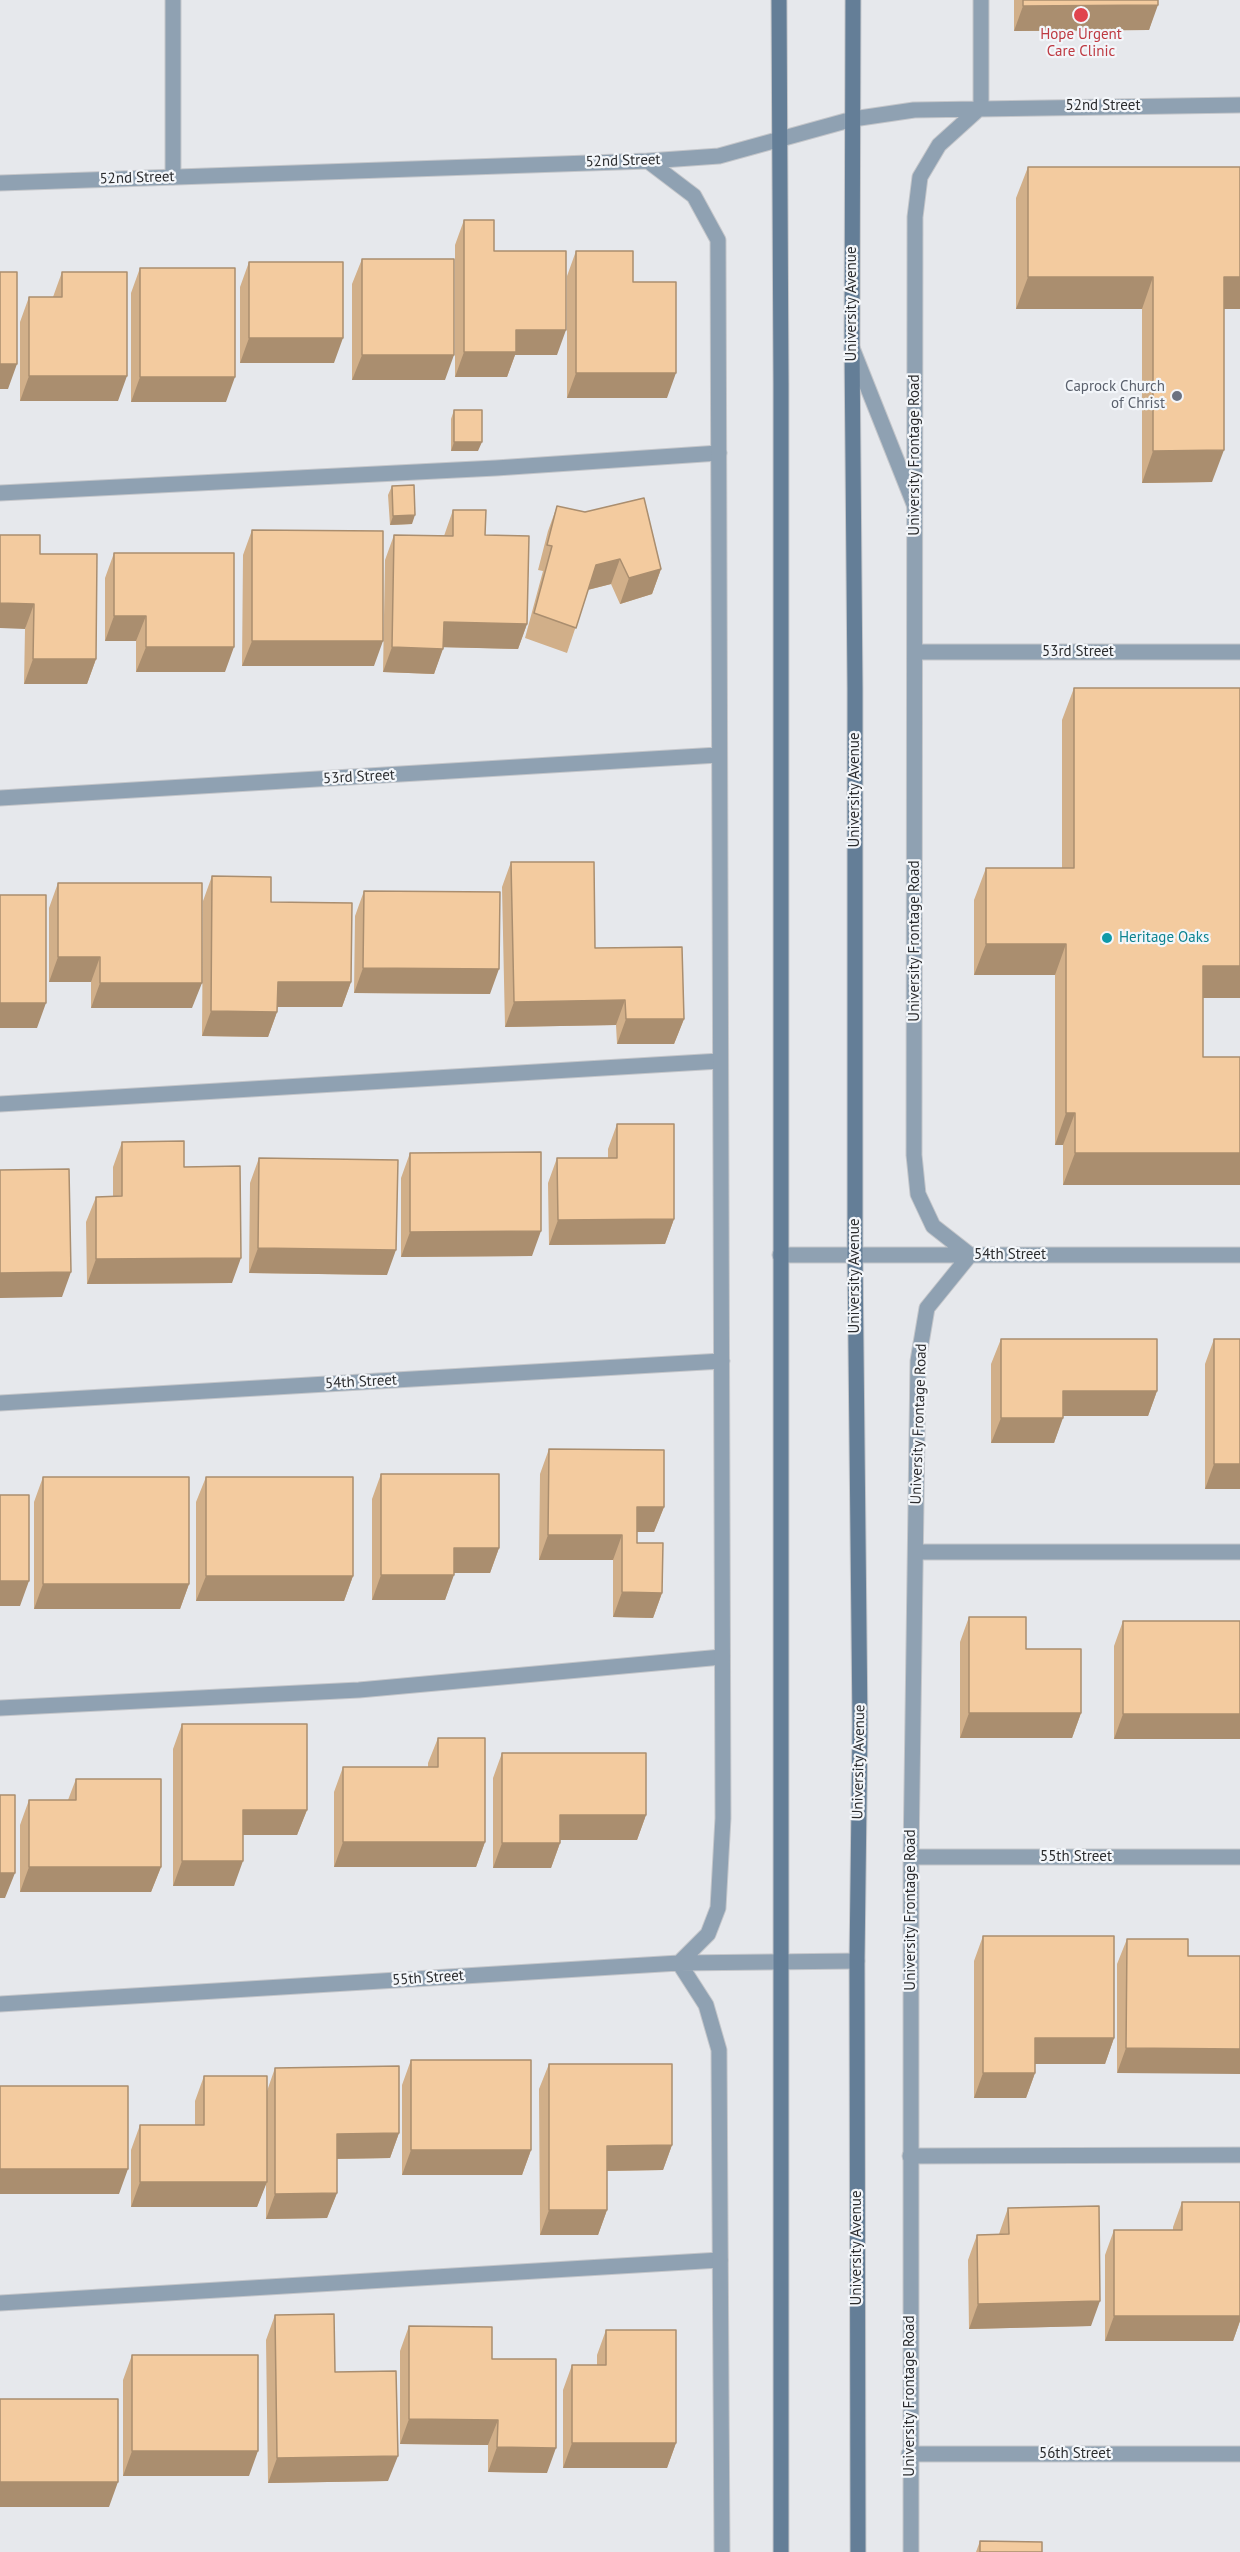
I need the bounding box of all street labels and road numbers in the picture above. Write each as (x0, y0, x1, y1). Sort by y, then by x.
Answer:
street label: 52nd Street (1066, 97, 1140, 115)
street label: 52nd Street (585, 151, 661, 171)
street label: 52nd Street (99, 168, 175, 188)
street label: University Avenue (843, 246, 861, 362)
street label: University Frontage Road (906, 374, 924, 536)
street label: 53rd Street (1042, 643, 1114, 661)
street label: University Avenue (846, 732, 864, 848)
street label: 53rd Street (323, 766, 395, 788)
street label: University Frontage Road (906, 860, 924, 1022)
street label: University Avenue (846, 1218, 864, 1334)
street label: 54th Street (974, 1246, 1046, 1264)
street label: University Frontage Road (907, 1343, 931, 1505)
street label: 54th Street (325, 1371, 397, 1393)
street label: University Avenue (849, 1704, 869, 1820)
street label: University Frontage Road (902, 1829, 920, 1991)
street label: 55th Street (1040, 1848, 1112, 1866)
street label: 55th Street (391, 1967, 465, 1989)
street label: University Avenue (848, 2190, 866, 2306)
street label: University Frontage Road (901, 2315, 919, 2477)
street label: 56th Street (1039, 2445, 1111, 2463)

